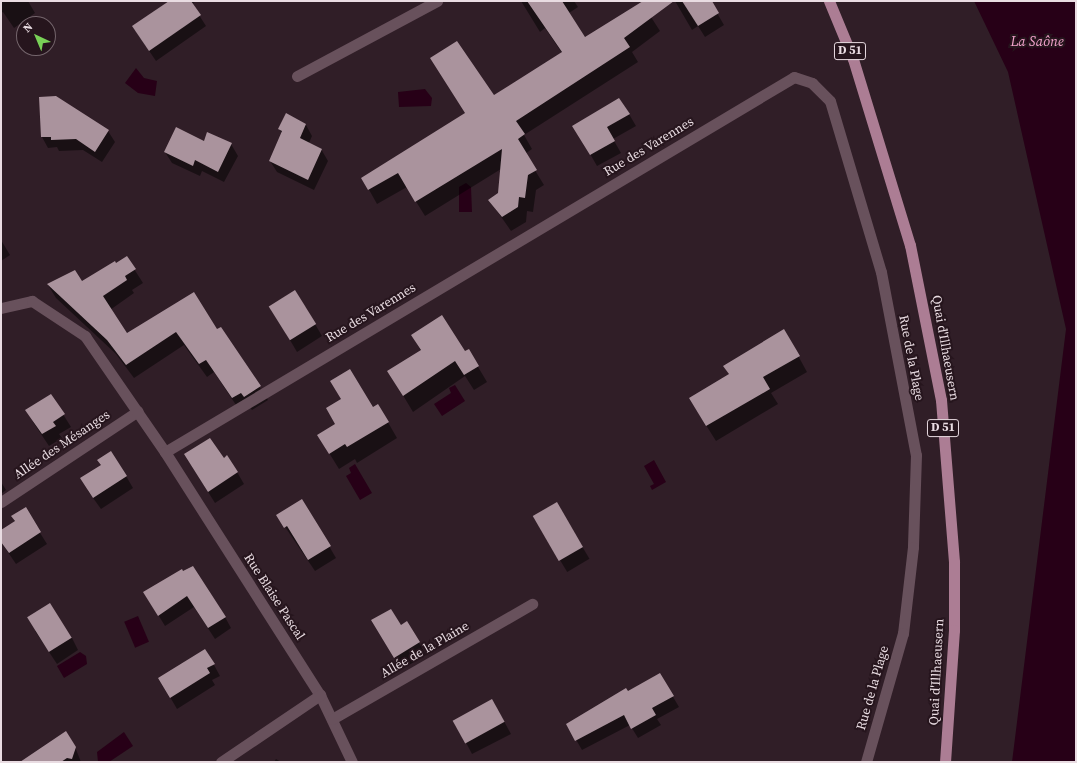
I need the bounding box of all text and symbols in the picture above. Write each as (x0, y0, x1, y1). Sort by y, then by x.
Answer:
north arrow (16, 16, 56, 56)
text: N (20, 20, 36, 36)
water label: La Saône (1010, 33, 1064, 49)
road number: D 51 (833, 41, 867, 61)
street label: Rue des Varennes (601, 114, 697, 180)
street label: Rue des Varennes (323, 280, 419, 346)
street label: Quai d'Illhaeusern (928, 294, 962, 402)
street label: Rue de la Plage (895, 314, 927, 402)
street label: Allée des Mésanges (11, 407, 113, 483)
road number: D 51 (926, 418, 960, 438)
street label: Rue Blaise Pascal (240, 551, 308, 643)
street label: Allée de la Plaine (378, 618, 472, 682)
street label: Quai d'Illhaeusern (926, 618, 948, 726)
street label: Rue de la Plage (854, 644, 892, 732)

